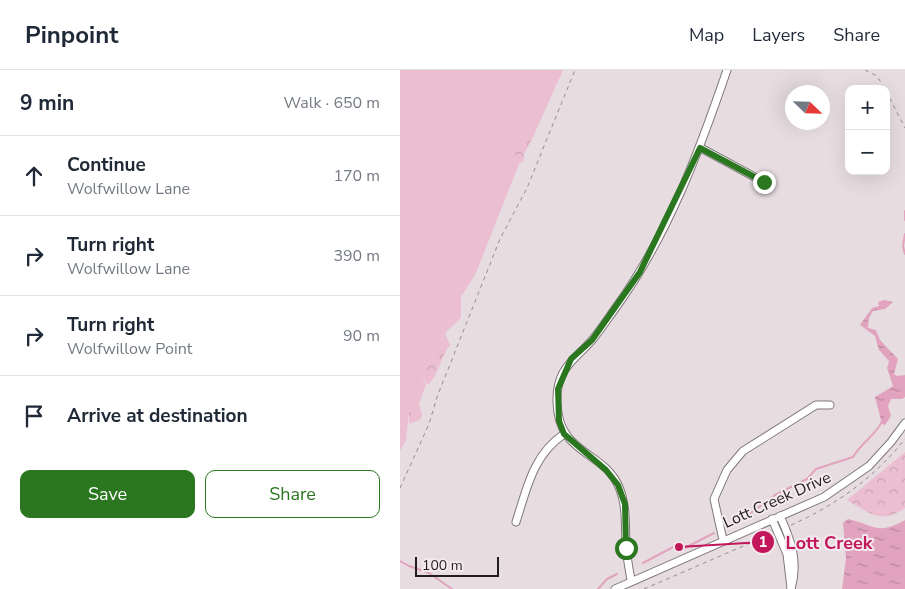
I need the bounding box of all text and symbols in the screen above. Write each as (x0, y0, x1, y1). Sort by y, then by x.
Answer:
text: Pinpoint (25, 19, 118, 51)
text: Map (689, 23, 724, 47)
text: Layers (752, 23, 805, 47)
text: Share (833, 23, 880, 47)
north arrow (785, 85, 830, 130)
map controls (845, 85, 890, 175)
button: + (845, 85, 890, 130)
text: 9 min (20, 89, 74, 117)
text: Walk · 650 m (284, 92, 380, 114)
button: − (845, 130, 890, 175)
text: Continue (67, 152, 146, 178)
icon: ahead (20, 162, 48, 190)
text: 170 m (333, 165, 380, 187)
route end (753, 171, 776, 194)
text: Wolfwillow Lane (67, 178, 190, 200)
text: Turn right (67, 232, 154, 258)
icon: right (20, 242, 48, 270)
text: 390 m (333, 245, 380, 267)
text: Wolfwillow Lane (67, 258, 190, 280)
text: Turn right (67, 312, 154, 338)
icon: right (20, 322, 48, 350)
text: 90 m (343, 325, 380, 347)
text: Wolfwillow Point (67, 338, 192, 360)
icon: arrive (20, 402, 48, 430)
text: Arrive at destination (67, 403, 248, 429)
street label: Lott Creek Drive (720, 466, 834, 534)
button: Save (20, 470, 195, 518)
button: Share (205, 470, 380, 518)
callout: Lott Creek (751, 526, 883, 559)
text: Lott Creek (786, 531, 873, 555)
text: 1 (758, 532, 768, 552)
route start (615, 537, 638, 560)
scale bar (415, 554, 499, 577)
text: 100 m (422, 556, 463, 575)

